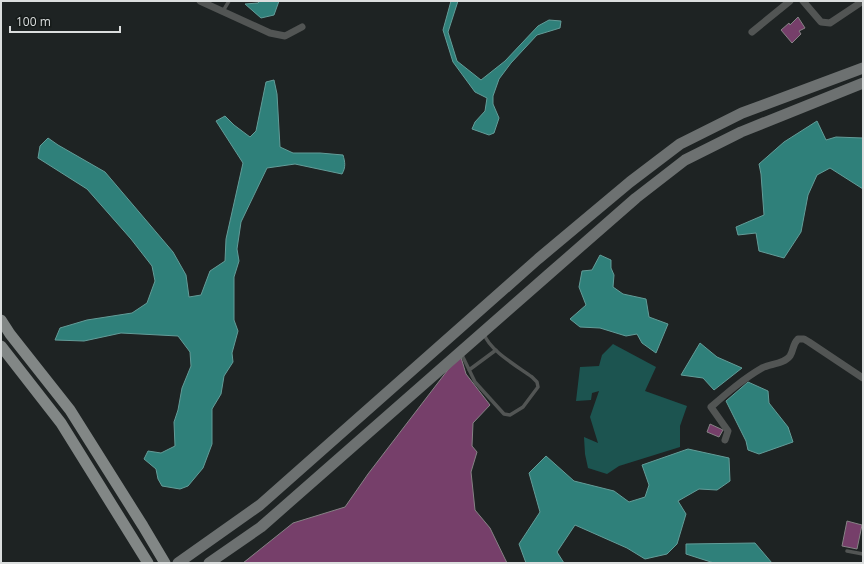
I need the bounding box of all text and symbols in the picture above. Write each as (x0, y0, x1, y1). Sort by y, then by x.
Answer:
scale bar (10, 8, 120, 34)
text: 100 m (16, 13, 51, 30)

